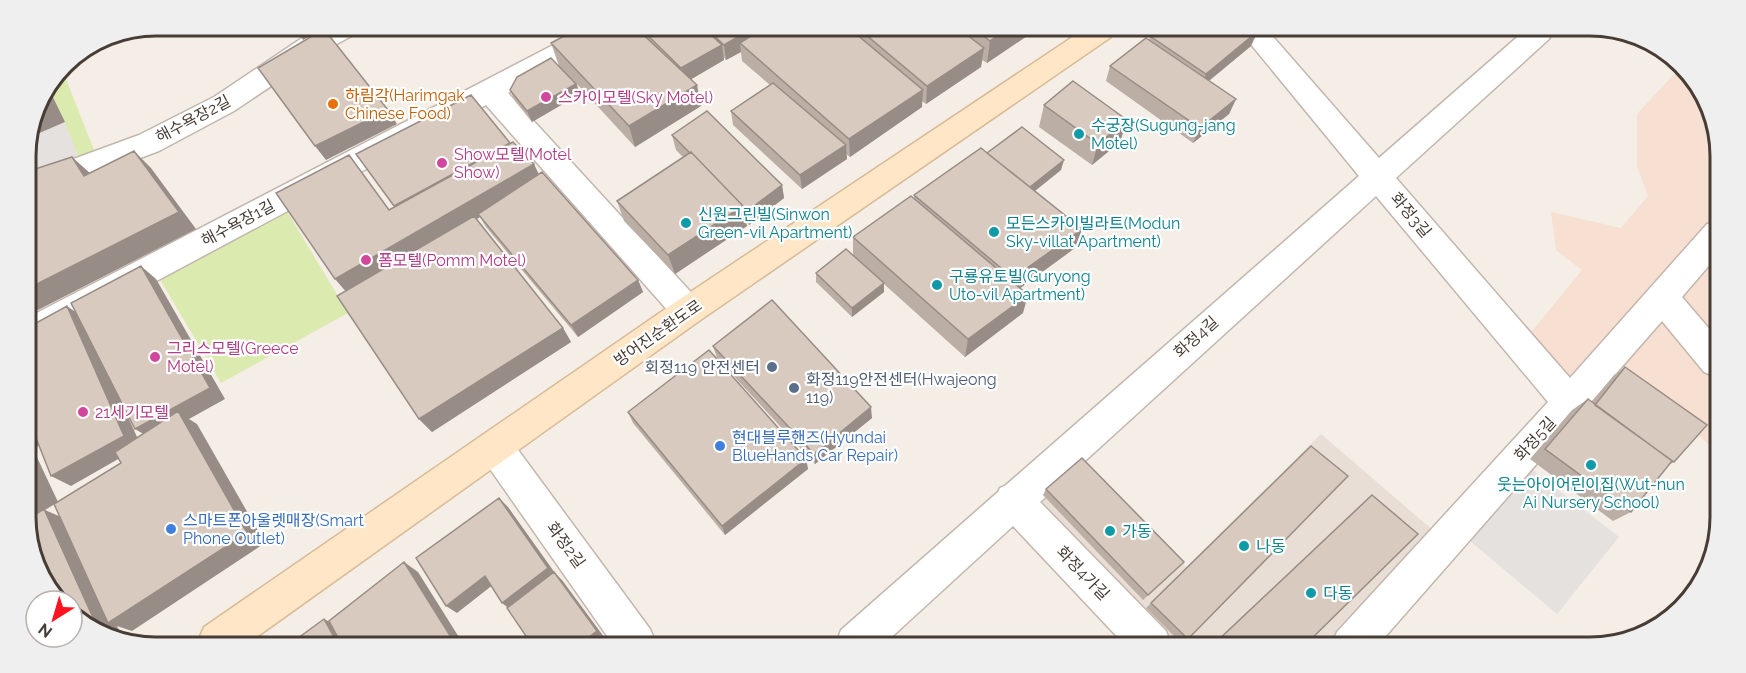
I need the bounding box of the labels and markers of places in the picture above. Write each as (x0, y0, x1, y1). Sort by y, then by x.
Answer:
place label: 하림각(Harimgak Chinese Food) (345, 86, 465, 123)
place label: 스카이모텔(Sky Motel) (558, 88, 713, 107)
marker: 스카이모텔(Sky Motel) (539, 90, 553, 104)
marker: 하림각(Harimgak Chinese Food) (326, 97, 340, 111)
place label: 수궁장(Sugung-jang Motel) (1091, 116, 1236, 153)
marker: 수궁장(Sugung-jang Motel) (1072, 127, 1086, 141)
place label: Show모텔(Motel Show) (454, 145, 572, 182)
marker: Show모텔(Motel Show) (435, 156, 449, 170)
place label: 신원그린빌(Sinwon Green-vil Apartment) (698, 205, 852, 242)
place label: 모든스카이빌라트(Modun Sky-villat Apartment) (1006, 214, 1180, 251)
marker: 신원그린빌(Sinwon Green-vil Apartment) (679, 216, 693, 230)
marker: 모든스카이빌라트(Modun Sky-villat Apartment) (987, 225, 1001, 239)
place label: 폼모텔(Pomm Motel) (378, 251, 526, 270)
marker: 폼모텔(Pomm Motel) (359, 253, 373, 267)
place label: 구룡유토빌(Guryong Uto-vil Apartment) (949, 267, 1091, 304)
marker: 구룡유토빌(Guryong Uto-vil Apartment) (930, 278, 944, 292)
place label: 그리스모텔(Greece Motel) (167, 339, 299, 376)
marker: 그리스모텔(Greece Motel) (148, 350, 162, 364)
place label: 회정119 안전센터 (645, 358, 760, 377)
marker: 회정119 안전센터 (765, 360, 779, 374)
place label: 화정119안전센터(Hwajeong 119) (806, 370, 997, 407)
marker: 화정119안전센터(Hwajeong 119) (787, 381, 801, 395)
place label: 21세기모텔 (95, 403, 169, 422)
marker: 21세기모텔 (76, 405, 90, 419)
place label: 현대블루핸즈(Hyundai BlueHands Car Repair) (732, 428, 898, 465)
marker: 현대블루핸즈(Hyundai BlueHands Car Repair) (713, 439, 727, 453)
marker: 웃는아이어린이집(Wut-nun Ai Nursery School) (1584, 458, 1598, 472)
place label: 웃는아이어린이집(Wut-nun Ai Nursery School) (1497, 475, 1685, 512)
place label: 스마트폰아울렛매장(Smart Phone Outlet) (183, 511, 365, 548)
marker: 스마트폰아울렛매장(Smart Phone Outlet) (164, 522, 178, 536)
place label: 가동 (1122, 522, 1152, 541)
marker: 가동 (1103, 524, 1117, 538)
place label: 나동 (1256, 537, 1286, 556)
marker: 나동 (1237, 539, 1251, 553)
place label: 다동 (1323, 584, 1353, 603)
marker: 다동 (1304, 586, 1318, 600)

